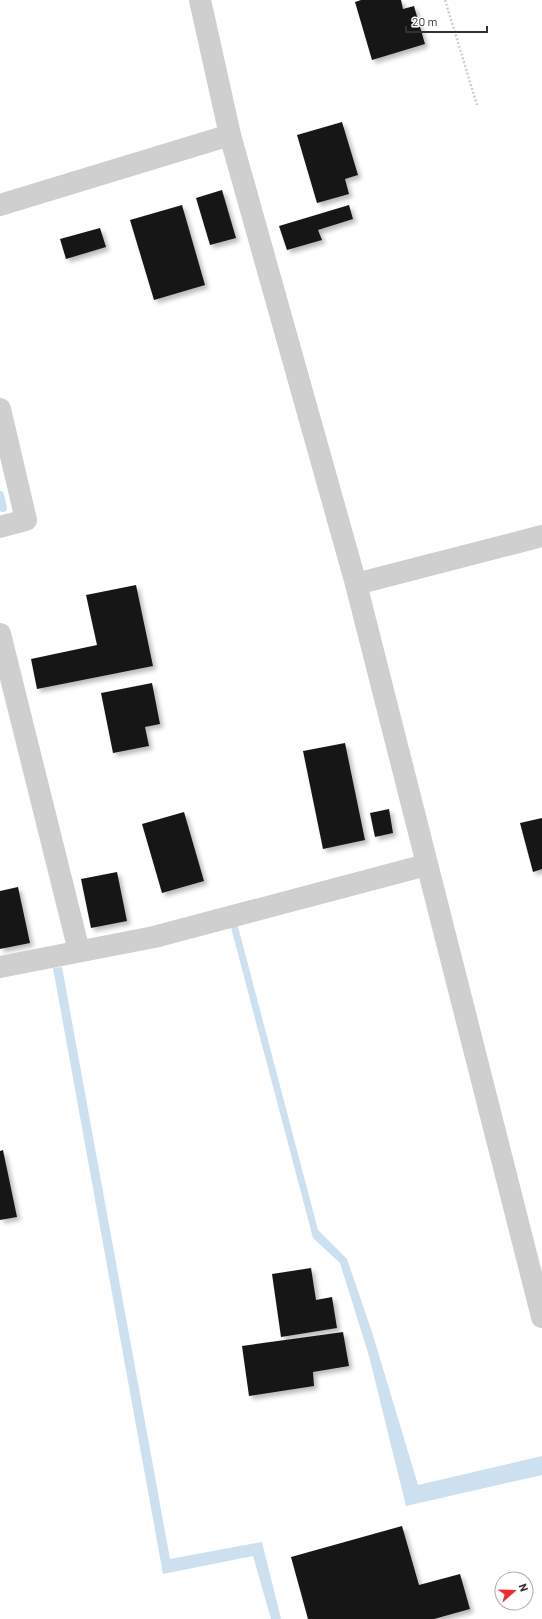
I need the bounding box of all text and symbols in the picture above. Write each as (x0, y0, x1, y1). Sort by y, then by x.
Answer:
scale bar (406, 8, 487, 34)
text: 20 m (412, 14, 438, 28)
north arrow (494, 1571, 534, 1611)
text: N (517, 1582, 531, 1593)

